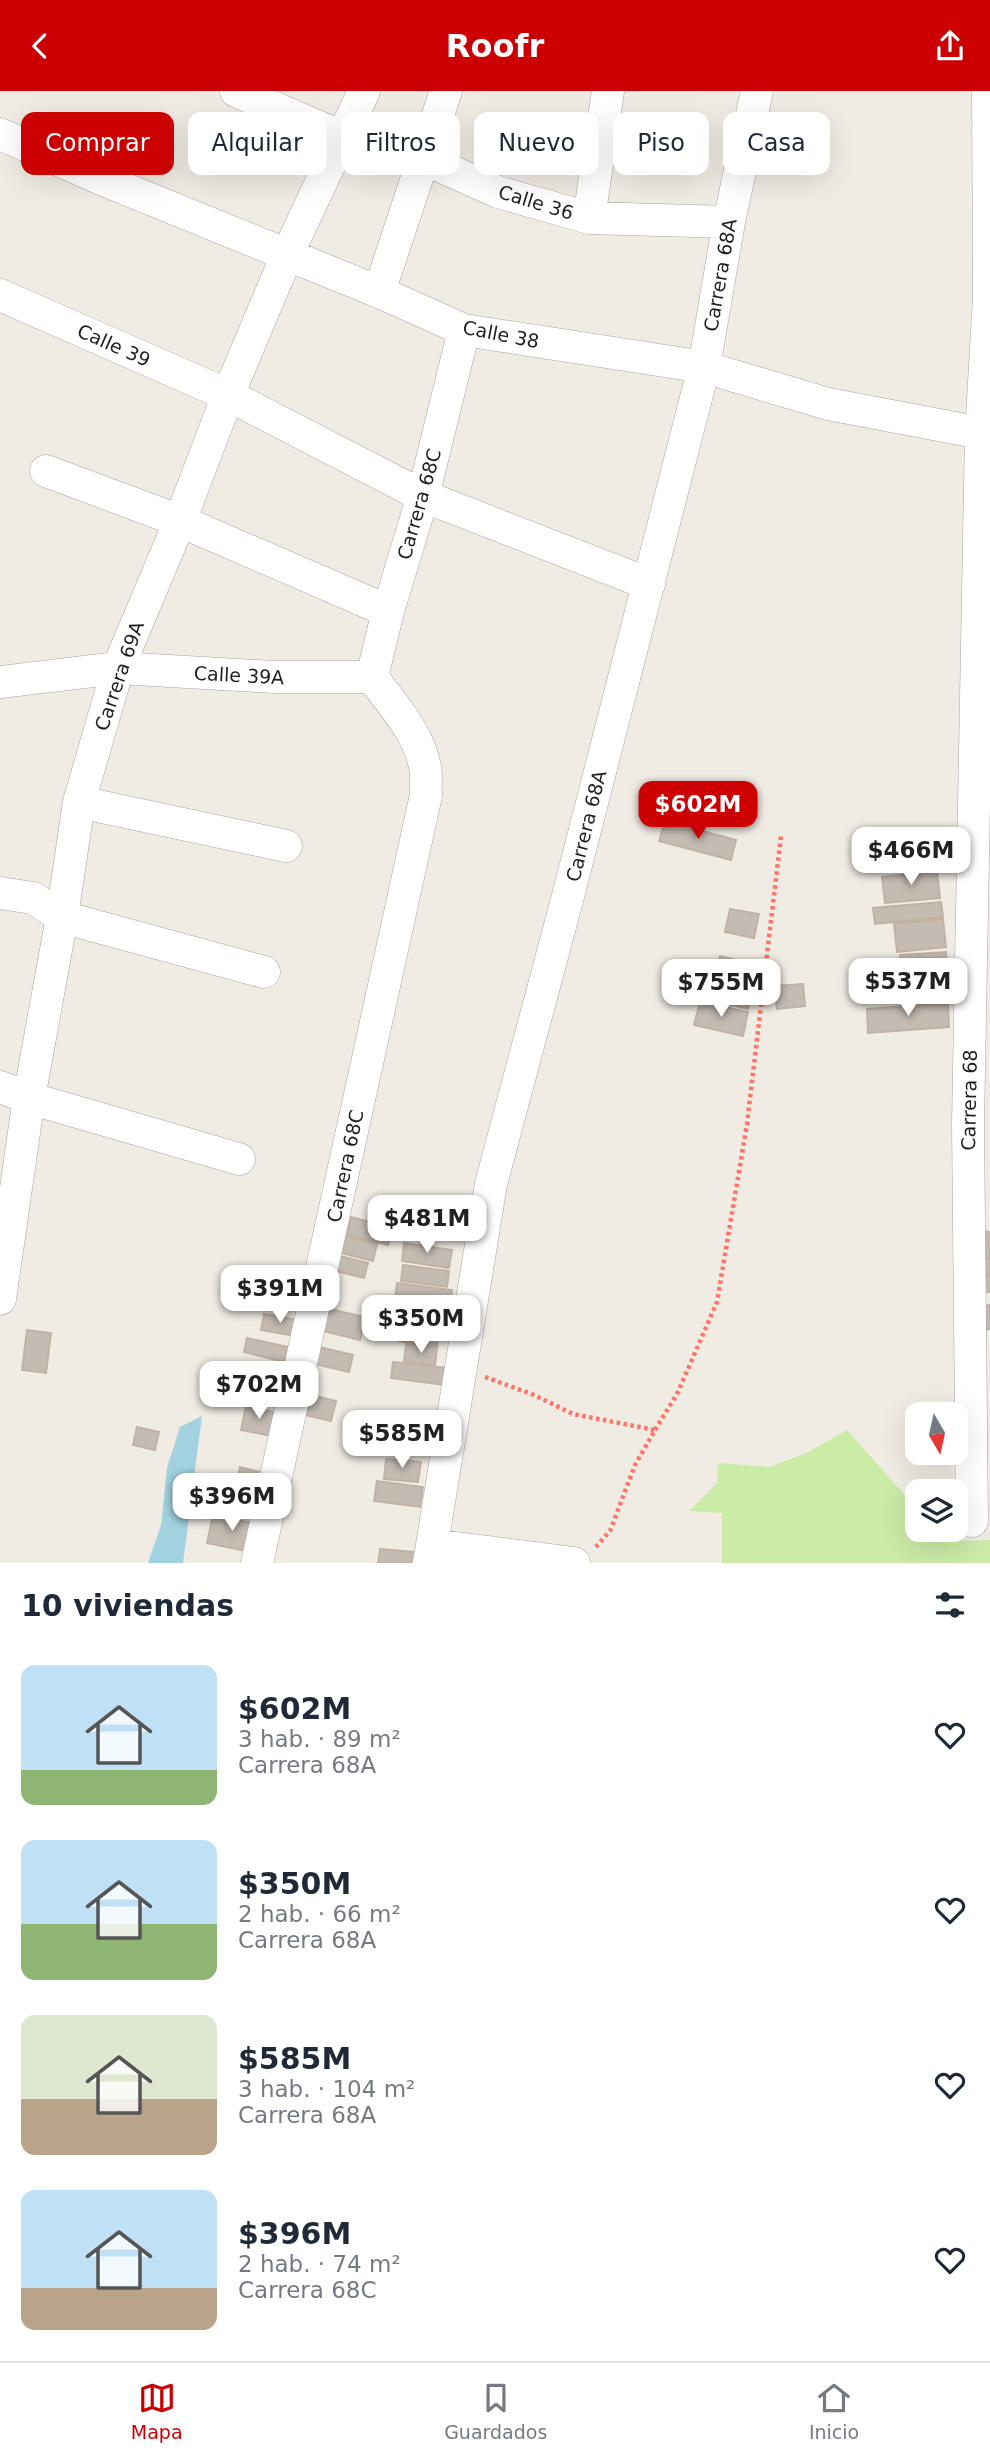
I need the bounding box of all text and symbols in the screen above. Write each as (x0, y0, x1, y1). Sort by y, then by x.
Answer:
icon: back (21, 27, 59, 65)
text: Roofr (446, 27, 544, 65)
icon: share (931, 27, 969, 65)
chip: Comprar (21, 112, 174, 175)
chip: Alquilar (188, 112, 327, 175)
chip: Filtros (341, 112, 460, 175)
chip: Nuevo (474, 112, 599, 175)
chip: Piso (613, 112, 709, 175)
chip: Casa (723, 112, 830, 175)
street label: Calle 36 (496, 180, 576, 224)
street label: Carrera 68A (699, 217, 741, 333)
street label: Calle 38 (461, 316, 541, 352)
street label: Calle 39 (74, 319, 154, 371)
street label: Carrera 68C (393, 446, 445, 562)
street label: Carrera 69A (90, 618, 148, 734)
street label: Calle 39A (193, 662, 285, 688)
street label: Carrera 68A (562, 768, 610, 884)
pin: $602M (649, 781, 747, 841)
text: $602M (655, 791, 741, 817)
pin: $466M (862, 827, 960, 887)
text: $466M (868, 837, 954, 863)
pin: $537M (859, 958, 957, 1018)
pin: $755M (672, 960, 770, 1019)
text: $537M (865, 968, 951, 994)
text: $755M (678, 969, 764, 995)
street label: Carrera 68 (957, 1049, 981, 1151)
street label: Carrera 68C (322, 1108, 368, 1224)
pin: $481M (378, 1195, 476, 1255)
text: $481M (384, 1205, 470, 1231)
pin: $391M (231, 1265, 329, 1325)
text: $391M (237, 1275, 323, 1301)
pin: $350M (372, 1295, 470, 1355)
text: $350M (378, 1305, 464, 1331)
pin: $702M (210, 1361, 308, 1421)
text: $702M (216, 1371, 302, 1397)
north arrow (905, 1402, 968, 1465)
map controls (905, 1402, 968, 1542)
pin: $585M (353, 1411, 451, 1470)
text: $585M (359, 1420, 445, 1446)
pin: $396M (183, 1473, 281, 1533)
button: layers (905, 1479, 968, 1542)
text: $396M (189, 1483, 275, 1509)
icon: filters (931, 1586, 969, 1624)
text: 10 viviendas (21, 1588, 234, 1623)
text: $602M (238, 1691, 351, 1726)
icon: home (77, 1693, 161, 1777)
icon: heart (931, 1716, 969, 1754)
text: 3 hab. · 89 m² (238, 1726, 401, 1752)
text: Carrera 68A (238, 1752, 376, 1778)
text: $350M (238, 1866, 351, 1901)
icon: home (77, 1868, 161, 1952)
icon: heart (931, 1891, 969, 1929)
text: 2 hab. · 66 m² (238, 1901, 401, 1927)
text: Carrera 68A (238, 1927, 376, 1953)
text: $585M (238, 2041, 351, 2076)
icon: home (77, 2043, 161, 2127)
icon: heart (931, 2066, 969, 2104)
text: 3 hab. · 104 m² (238, 2076, 415, 2102)
text: Carrera 68A (238, 2102, 376, 2128)
text: $396M (238, 2216, 351, 2251)
icon: home (77, 2218, 161, 2302)
icon: heart (931, 2241, 969, 2279)
text: 2 hab. · 74 m² (238, 2251, 401, 2277)
text: Carrera 68C (238, 2277, 377, 2303)
tab: Mapa (131, 2379, 183, 2443)
tab: Guardados (444, 2379, 547, 2443)
tab: Inicio (809, 2379, 859, 2443)

